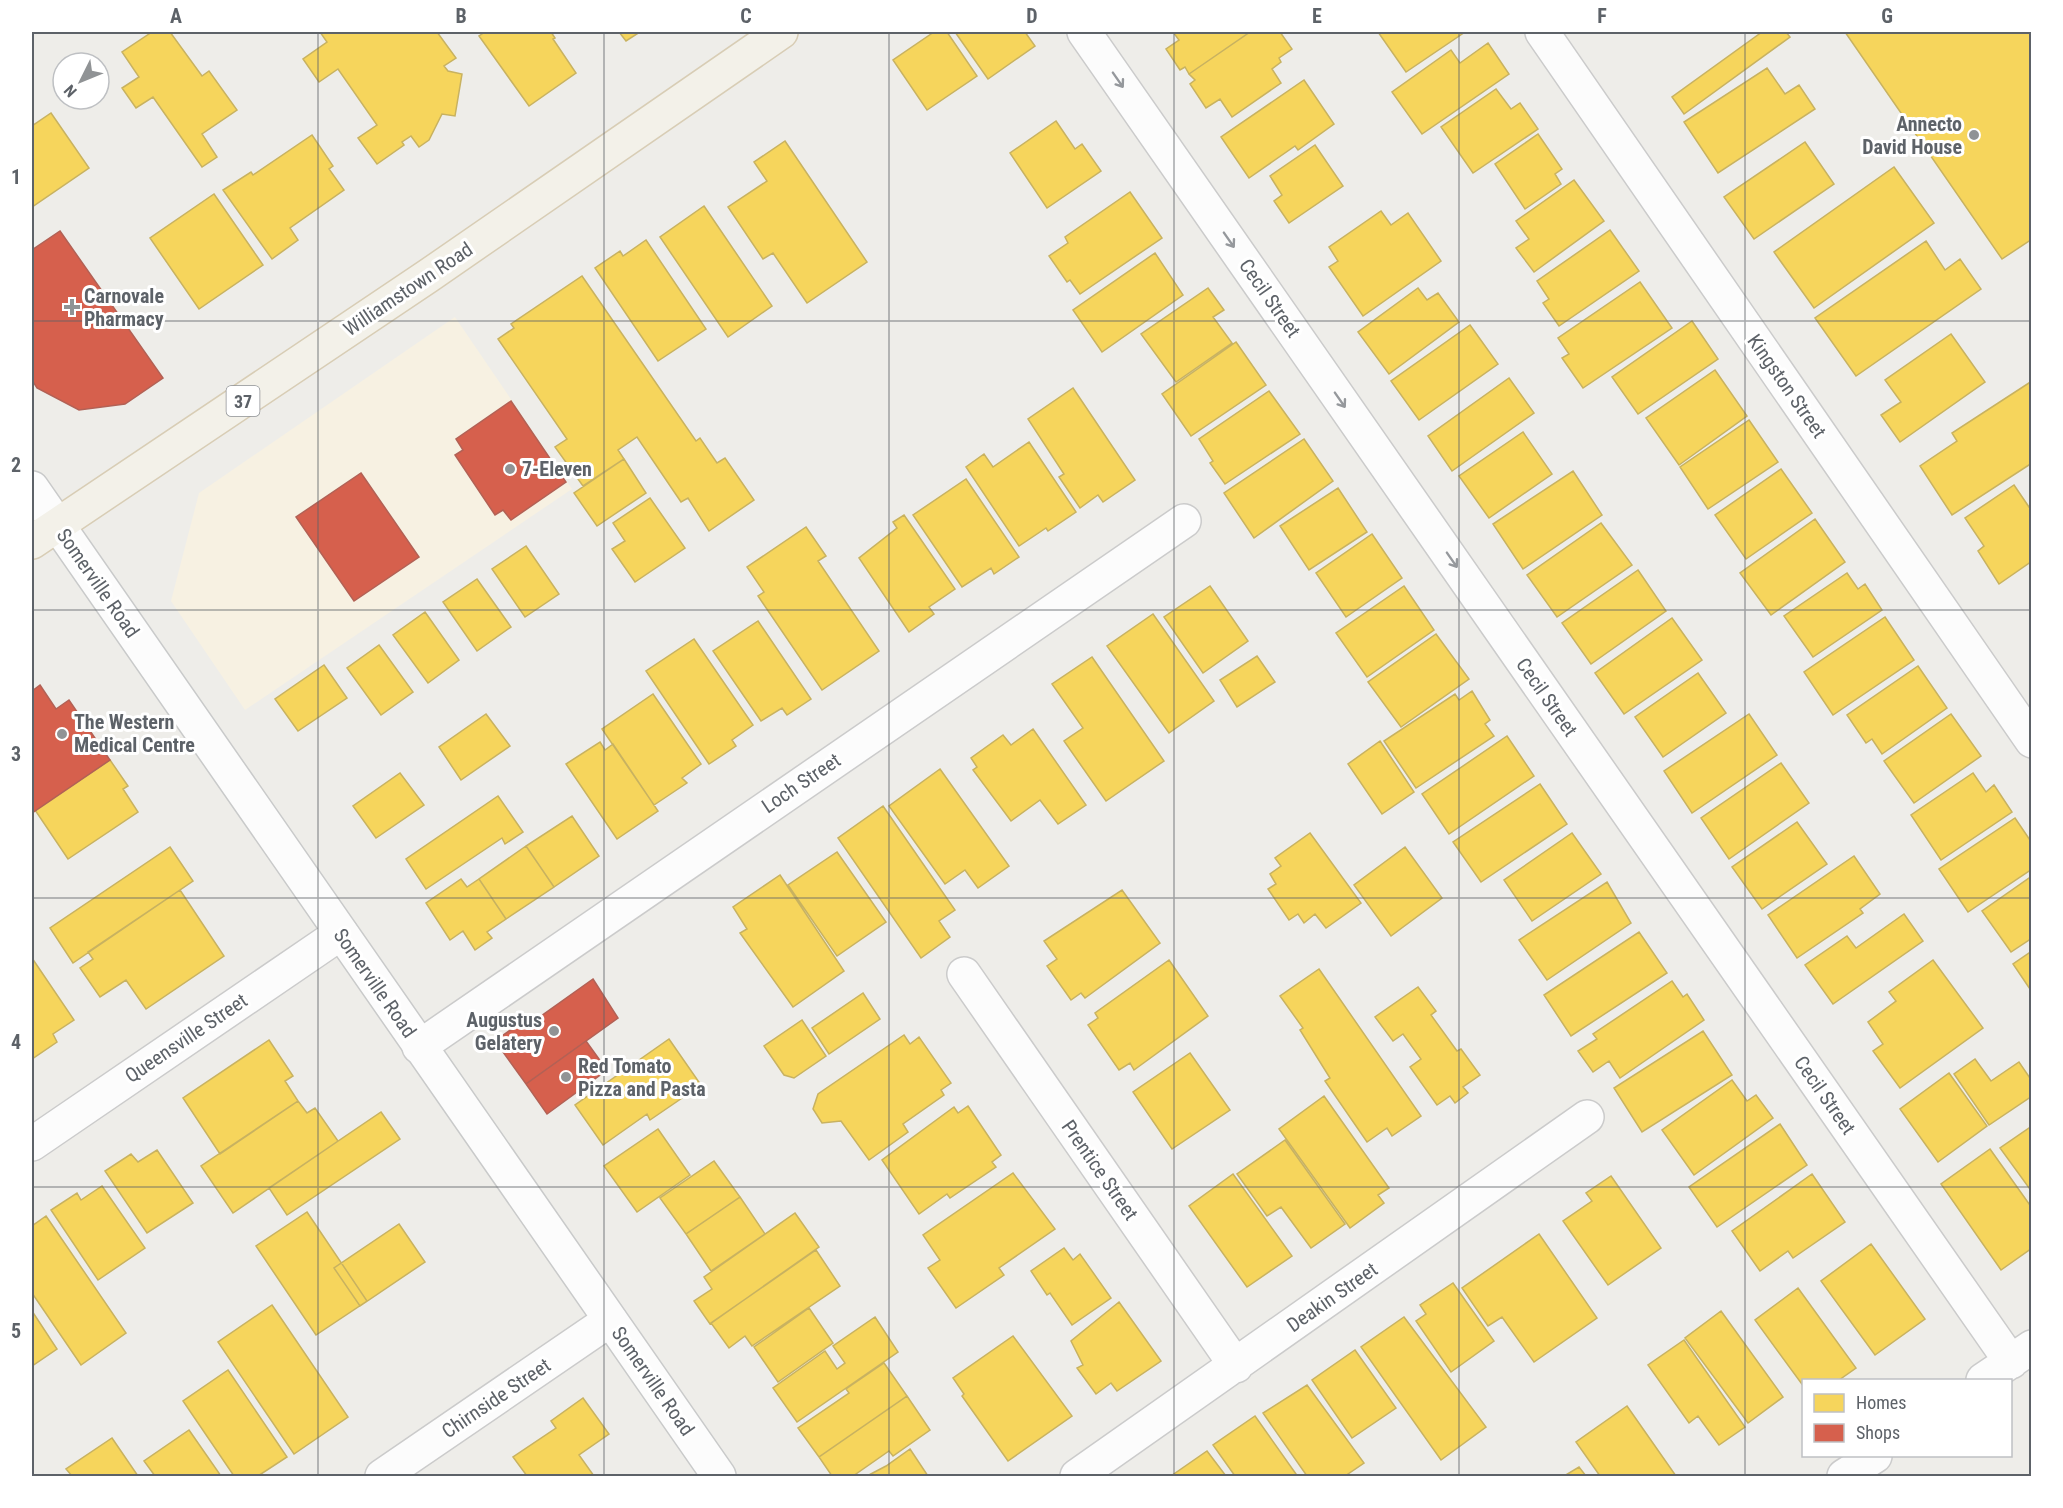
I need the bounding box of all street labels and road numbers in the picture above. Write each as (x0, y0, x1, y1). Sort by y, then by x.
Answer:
street label: Williamstown Road (339, 237, 477, 341)
street label: Cecil Street (1234, 254, 1306, 342)
street label: Kingston Street (1742, 330, 1832, 443)
road number: 37 (226, 386, 260, 416)
street label: Somerville Road (52, 524, 144, 642)
street label: Cecil Street (1511, 653, 1583, 741)
street label: Loch Street (757, 748, 845, 818)
street label: Somerville Road (329, 924, 421, 1042)
street label: Queensville Street (120, 988, 252, 1088)
street label: Cecil Street (1789, 1051, 1861, 1139)
street label: Prentice Street (1057, 1115, 1143, 1225)
street label: Deakin Street (1282, 1257, 1382, 1337)
street label: Somerville Road (607, 1322, 699, 1440)
street label: Chirnside Street (437, 1353, 555, 1443)

